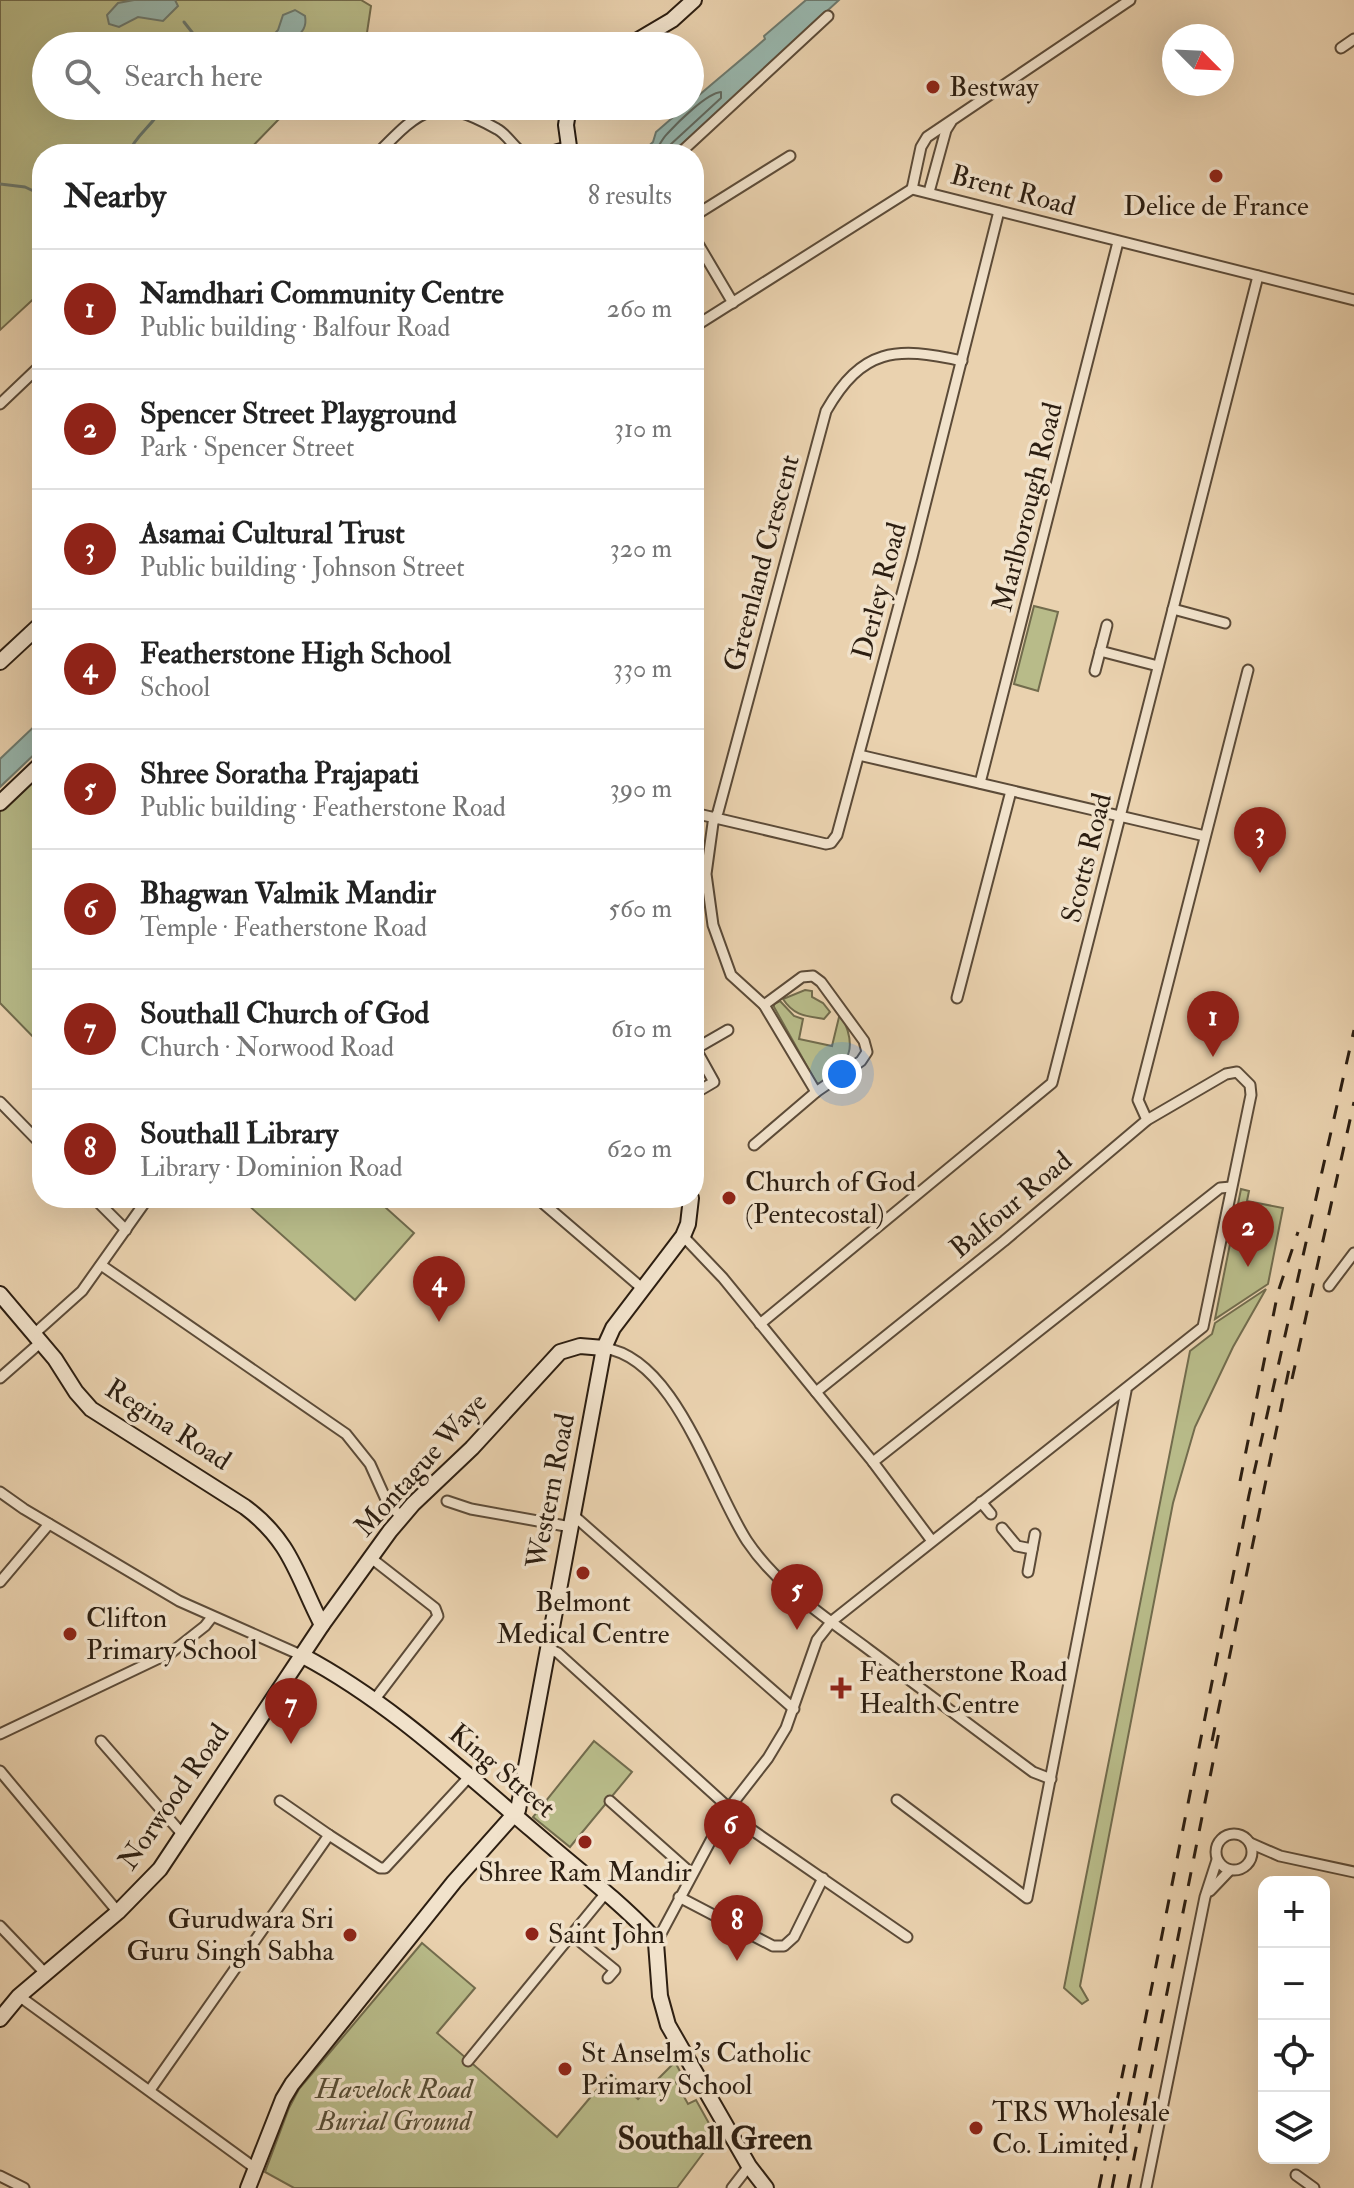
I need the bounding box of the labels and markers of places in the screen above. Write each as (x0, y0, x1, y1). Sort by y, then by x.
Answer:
place label: Bestway (949, 70, 1039, 105)
marker: Bestway (924, 78, 942, 96)
marker: Delice de France (1207, 167, 1225, 185)
place label: Delice de France (1123, 189, 1309, 224)
pin: 3 (1234, 807, 1286, 873)
pin: 1 (1187, 991, 1239, 1057)
place label: Church of God (Pentecostal) (745, 1165, 916, 1232)
marker: Church of God (Pentecostal) (720, 1189, 738, 1207)
pin: 2 (1222, 1201, 1274, 1267)
pin: 4 (413, 1256, 465, 1322)
marker: Belmont Medical Centre (574, 1564, 592, 1582)
pin: 5 (771, 1564, 823, 1630)
place label: Belmont Medical Centre (497, 1585, 670, 1652)
place label: Clifton Primary School (86, 1601, 257, 1668)
marker: Clifton Primary School (61, 1625, 79, 1643)
place label: Featherstone Road Health Centre (859, 1655, 1068, 1722)
marker: Featherstone Road Health Centre (830, 1677, 852, 1699)
pin: 7 (265, 1678, 317, 1744)
pin: 6 (704, 1799, 756, 1865)
marker: Shree Ram Mandir (576, 1833, 594, 1851)
place label: Shree Ram Mandir (478, 1855, 692, 1890)
pin: 8 (711, 1895, 763, 1961)
place label: Gurudwara Sri Guru Singh Sabha (127, 1902, 334, 1969)
place label: Saint John (548, 1917, 665, 1952)
marker: Saint John (523, 1925, 541, 1943)
marker: Gurudwara Sri Guru Singh Sabha (341, 1926, 359, 1944)
place label: St Anselm's Catholic Primary School (581, 2036, 811, 2103)
marker: St Anselm's Catholic Primary School (556, 2060, 574, 2078)
place label: TRS Wholesale Co. Limited (992, 2095, 1170, 2162)
marker: TRS Wholesale Co. Limited (967, 2119, 985, 2137)

